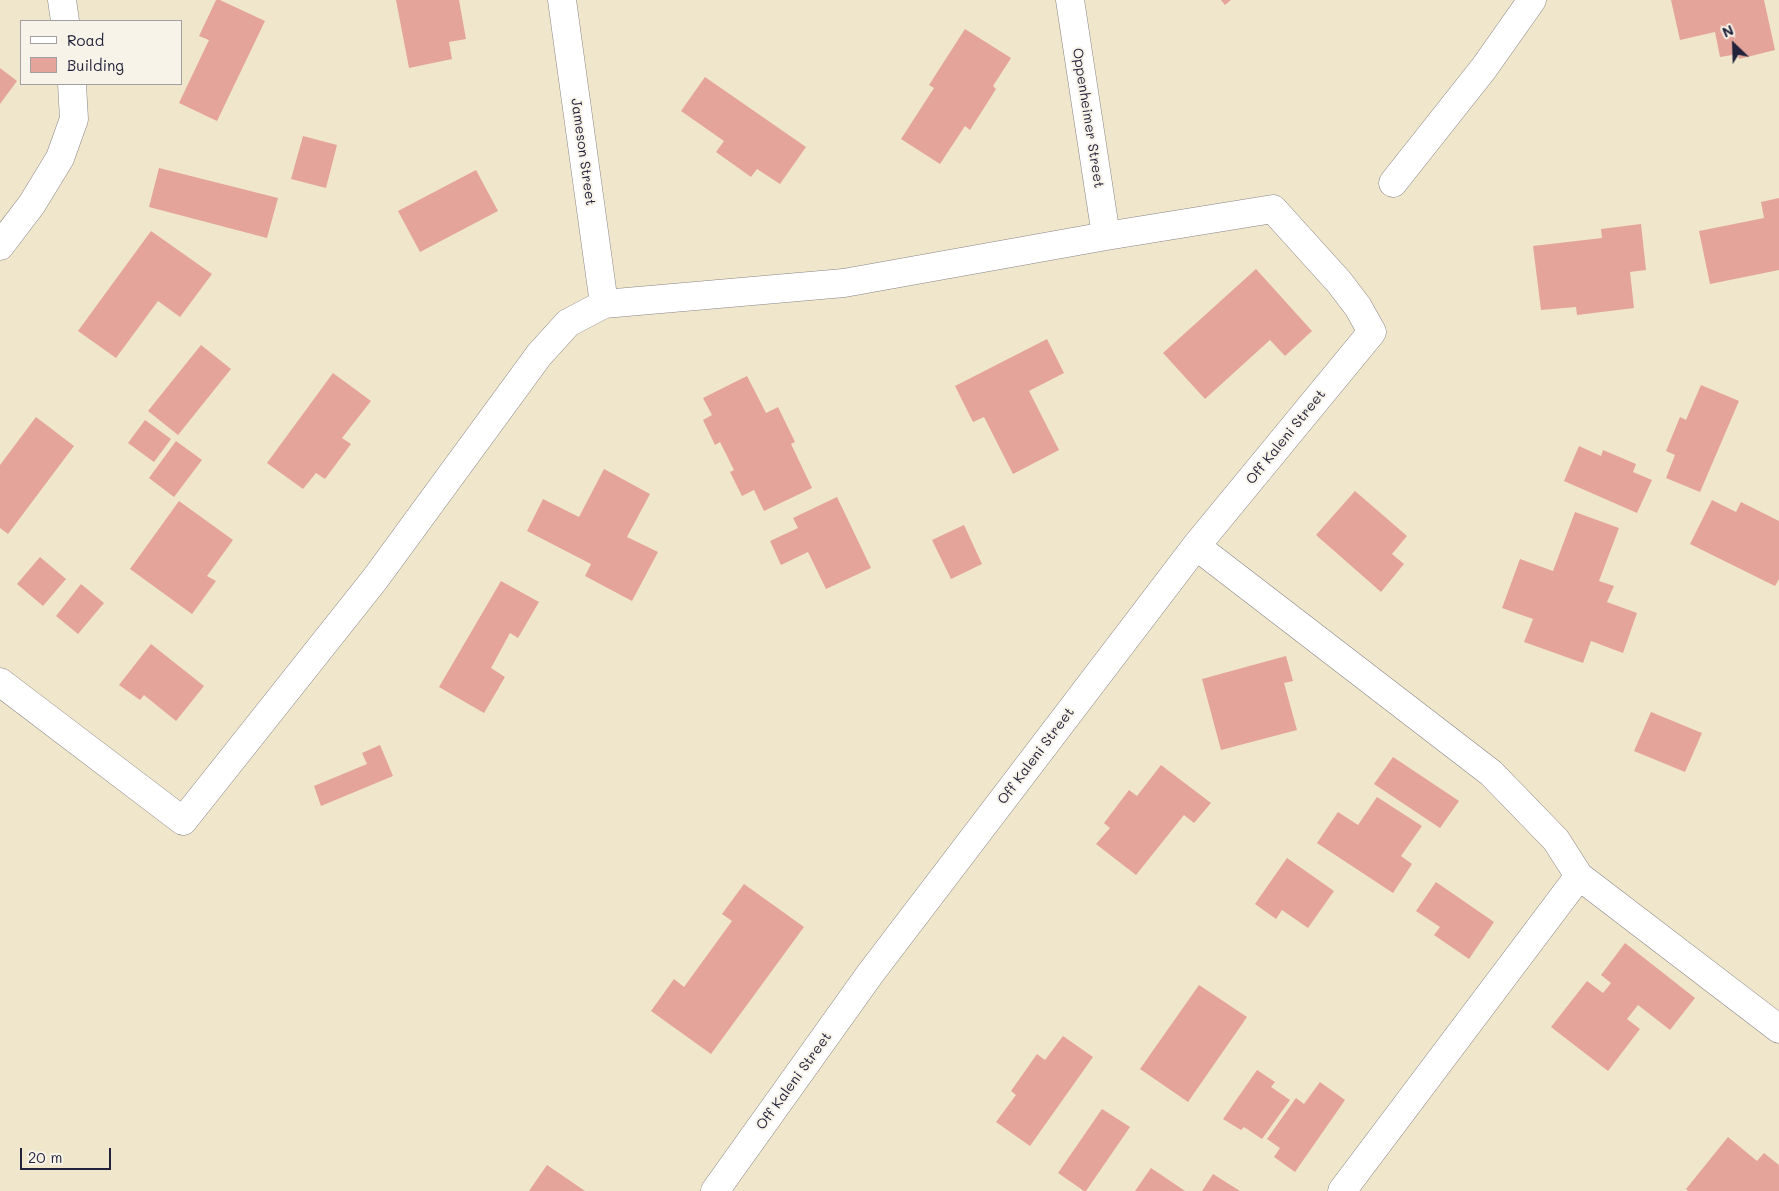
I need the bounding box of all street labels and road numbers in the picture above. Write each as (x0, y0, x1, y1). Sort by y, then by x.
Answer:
street label: Oppenheimer Street (1069, 47, 1107, 189)
street label: Jameson Street (567, 97, 599, 207)
street label: Off Kaleni Street (1243, 386, 1329, 488)
street label: Off Kaleni Street (994, 704, 1078, 808)
street label: Off Kaleni Street (753, 1029, 835, 1133)

